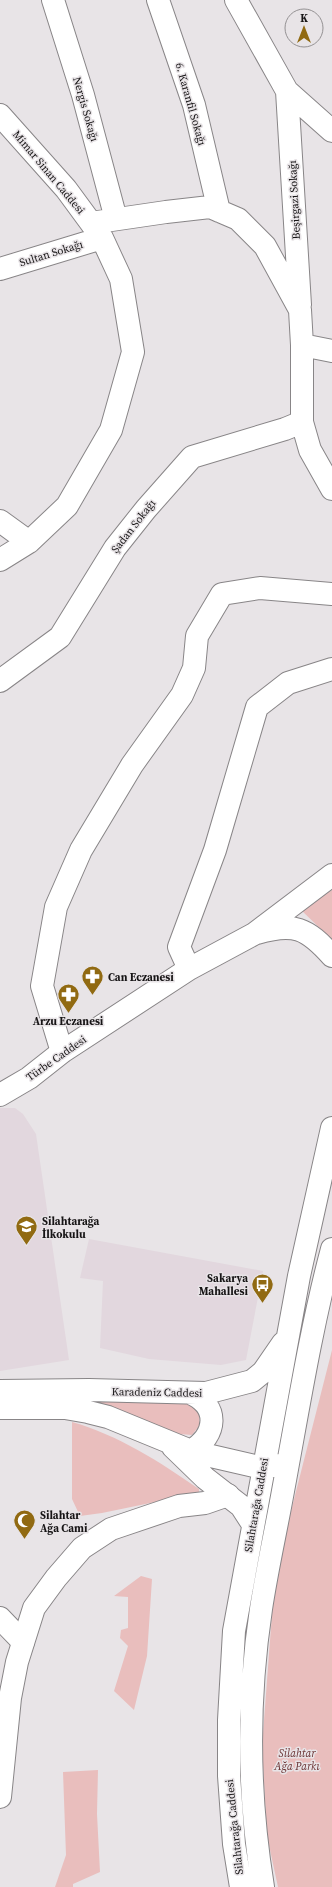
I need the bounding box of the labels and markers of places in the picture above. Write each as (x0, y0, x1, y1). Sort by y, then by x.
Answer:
pharmacy icon: Can Eczanesi (79, 964, 105, 997)
place label: Can Eczanesi (108, 970, 174, 985)
pharmacy icon: Arzu Eczanesi (55, 982, 81, 1015)
place label: Arzu Eczanesi (33, 1014, 104, 1029)
school or university icon: Silahtarağa İlkokulu (13, 1214, 39, 1247)
place label: Silahtarağa İlkokulu (42, 1214, 100, 1242)
place label: Sakarya Mahallesi (199, 1271, 249, 1299)
bus stop icon: Sakarya Mahallesi (250, 1271, 276, 1304)
mosque icon: Silahtar Ağa Cami (11, 1508, 37, 1541)
place label: Silahtar Ağa Cami (40, 1508, 88, 1536)

